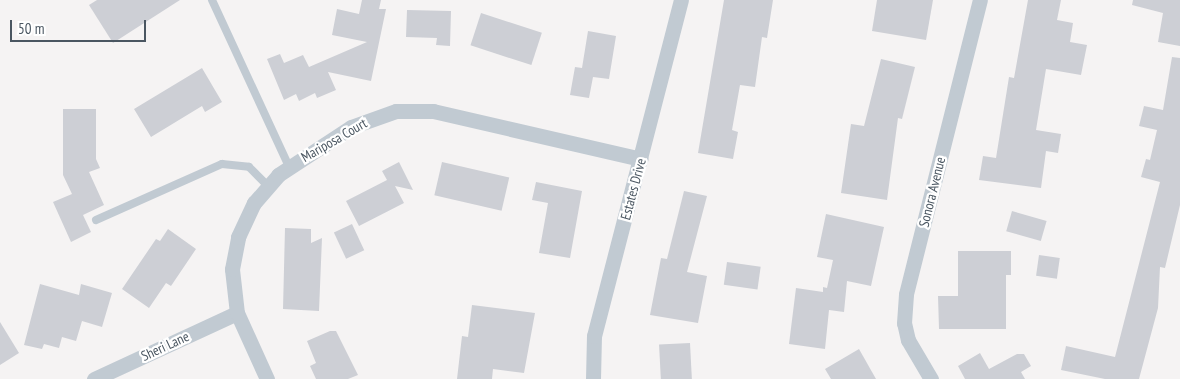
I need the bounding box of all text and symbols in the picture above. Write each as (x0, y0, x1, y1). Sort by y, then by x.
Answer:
scale bar (12, 10, 149, 42)
text: 50 m (18, 19, 44, 38)
street label: Mariposa Court (298, 114, 370, 166)
street label: Sonora Avenue (915, 155, 949, 229)
street label: Estates Drive (617, 156, 649, 222)
street label: Sheri Lane (138, 328, 192, 364)

